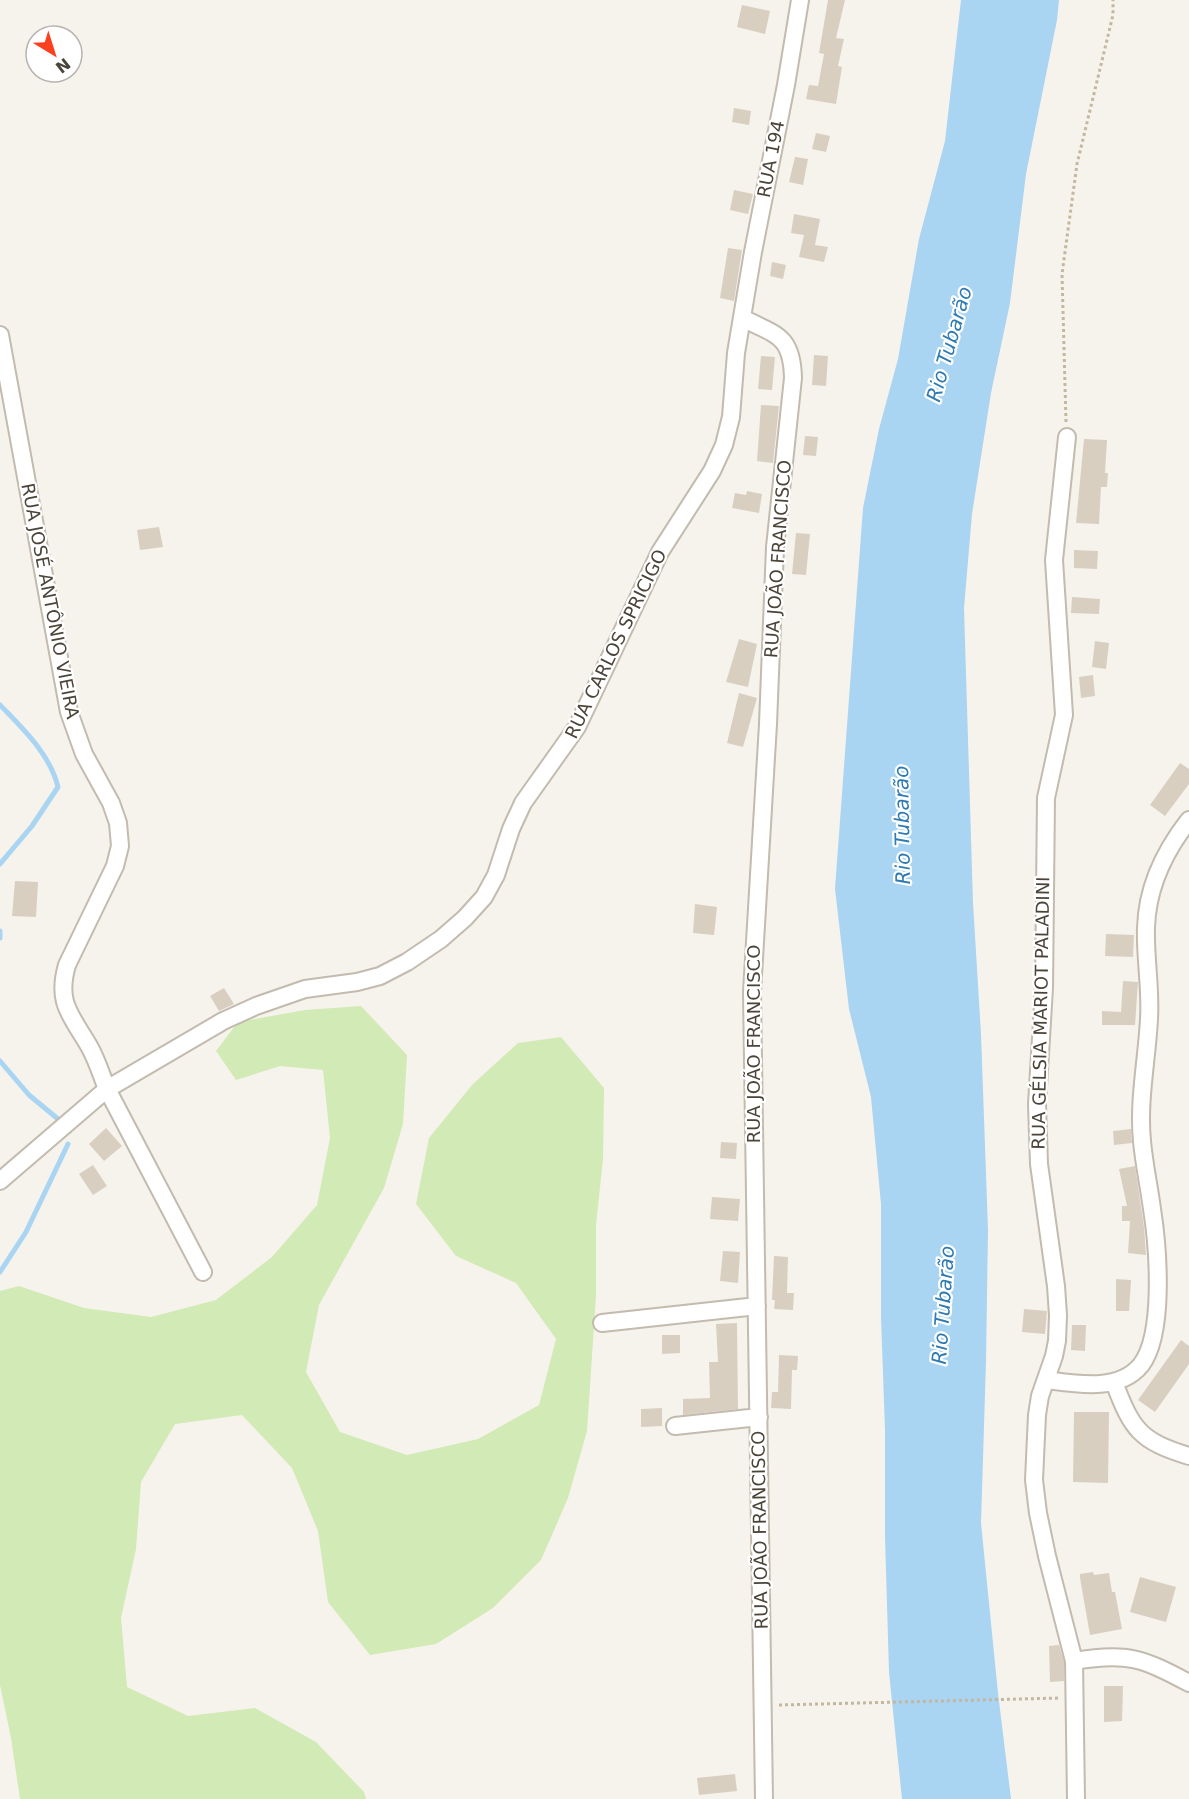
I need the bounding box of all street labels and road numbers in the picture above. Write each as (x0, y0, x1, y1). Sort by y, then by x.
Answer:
street label: RUA 194 (753, 119, 788, 199)
street label: RUA JOÃO FRANCISCO (760, 459, 795, 659)
street label: RUA JOSÉ ANTÔNIO VIEIRA (17, 481, 84, 721)
street label: RUA CARLOS SPRICIGO (561, 546, 671, 742)
street label: RUA GÉLSIA MARIOT PALADINI (1028, 876, 1053, 1150)
street label: RUA JOÃO FRANCISCO (743, 945, 764, 1143)
street label: RUA JOÃO FRANCISCO (747, 1430, 772, 1630)

